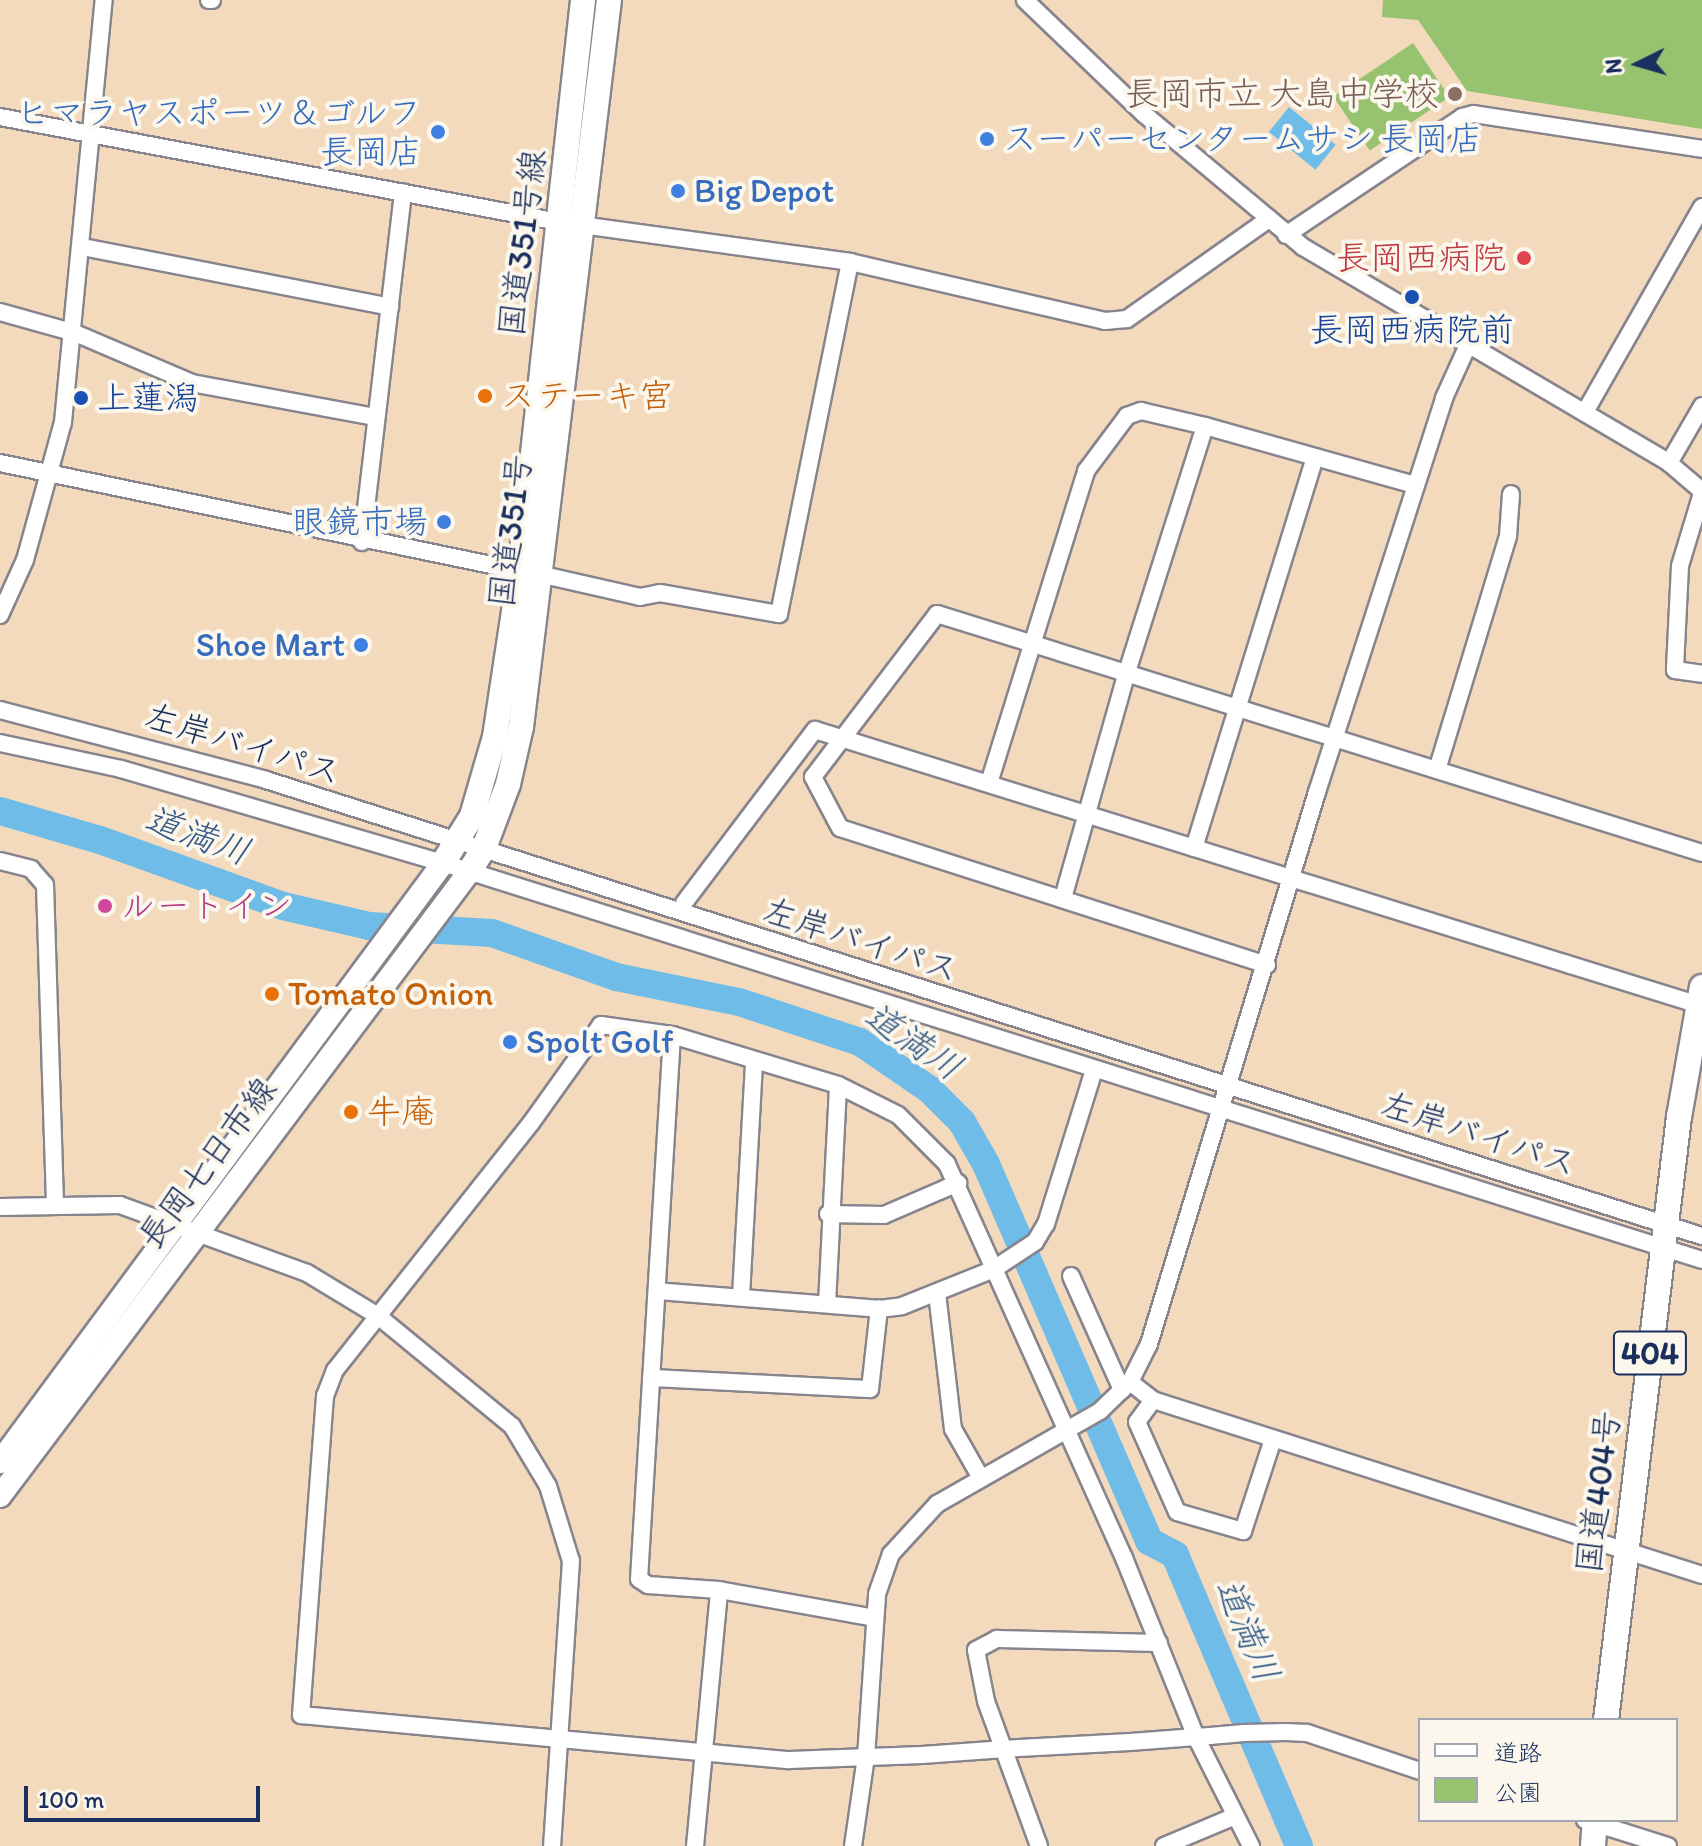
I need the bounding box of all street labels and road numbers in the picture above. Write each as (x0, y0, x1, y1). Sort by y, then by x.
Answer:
street label: 国道351号線 (490, 147, 554, 339)
street label: 国道351号 (480, 452, 540, 610)
street label: 左岸バイパス (139, 695, 347, 793)
street label: 左岸バイパス (758, 889, 964, 991)
street label: 長岡七日市線 (129, 1069, 285, 1257)
street label: 左岸バイパス (1376, 1083, 1582, 1185)
road number: 404 (1612, 1325, 1688, 1381)
street label: 国道404号 (1568, 1408, 1628, 1576)

